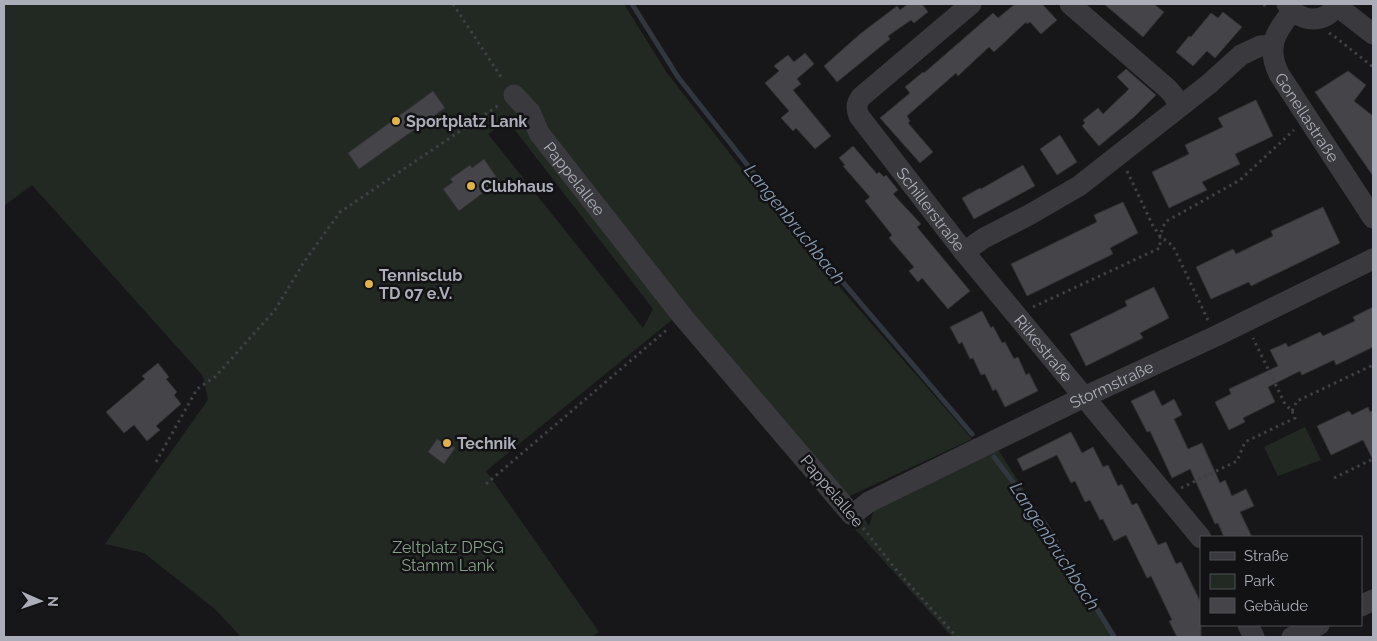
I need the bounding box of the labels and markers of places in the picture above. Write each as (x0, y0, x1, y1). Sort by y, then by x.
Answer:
place label: Sportplatz Lank (406, 112, 527, 131)
marker: Sportplatz Lank (390, 115, 402, 127)
place label: Clubhaus (481, 177, 554, 196)
marker: Clubhaus (465, 180, 477, 192)
place label: Tennisclub TD 07 e.V. (379, 266, 462, 303)
marker: Tennisclub TD 07 e.V. (363, 278, 375, 290)
place label: Technik (457, 434, 516, 453)
marker: Technik (441, 437, 453, 449)

